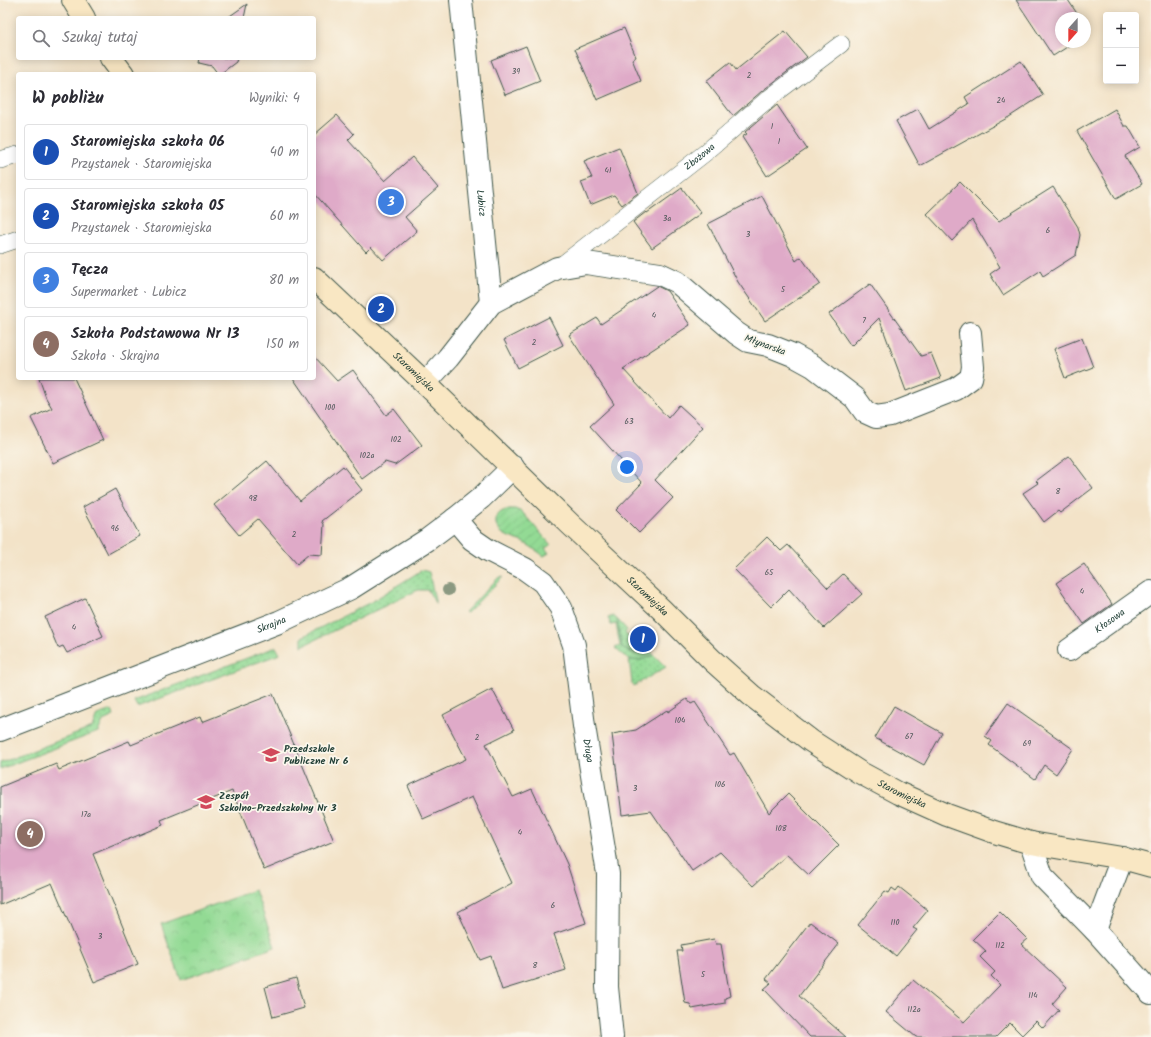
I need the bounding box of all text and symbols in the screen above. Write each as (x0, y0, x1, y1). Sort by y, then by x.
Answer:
north arrow (1055, 12, 1091, 48)
map controls (1103, 12, 1139, 84)
button: + (1103, 12, 1139, 48)
search box (16, 16, 316, 60)
text: Szukaj tutaj (62, 26, 137, 50)
icon: search (30, 27, 52, 49)
button: − (1103, 48, 1139, 84)
house number: 39 (512, 65, 520, 78)
house number: 2 (747, 69, 752, 82)
text: W pobliżu (32, 85, 103, 112)
text: Wyniki: 4 (249, 88, 300, 109)
house number: 24 (996, 94, 1006, 107)
house number: 1 (771, 120, 774, 133)
text: Staromiejska szkoła 06 (71, 130, 225, 154)
house number: 1 (778, 135, 781, 148)
street label: Zbożowa (681, 139, 719, 175)
text: 1 (44, 142, 48, 163)
text: 40 m (270, 142, 299, 163)
text: Przystanek · Staromiejska (71, 154, 212, 175)
house number: 41 (605, 164, 612, 177)
pin: 3 (378, 187, 404, 217)
street label: Lubicz (472, 189, 490, 218)
text: Staromiejska szkoła 05 (71, 194, 224, 218)
text: 2 (42, 206, 50, 227)
text: 60 m (270, 206, 299, 227)
house number: 3a (663, 212, 671, 225)
text: Przystanek · Staromiejska (71, 218, 212, 239)
house number: 6 (1046, 224, 1050, 237)
house number: 3 (746, 228, 751, 241)
text: Tęcza (71, 258, 108, 282)
text: 3 (42, 270, 50, 291)
text: 80 m (269, 270, 299, 291)
text: Supermarket · Lubicz (71, 282, 187, 303)
house number: 5 (781, 283, 786, 296)
pin: 2 (368, 294, 394, 324)
house number: 4 (652, 309, 657, 322)
house number: 7 (862, 314, 866, 327)
text: Szkoła Podstawowa Nr 13 (71, 322, 239, 346)
street label: Młynarska (742, 330, 788, 360)
text: 4 (42, 334, 50, 355)
text: 150 m (266, 334, 299, 355)
house number: 2 (532, 336, 537, 349)
text: Szkoła · Skrajna (71, 346, 160, 367)
street label: Staromiejska (389, 348, 438, 396)
house number: 100 (325, 401, 335, 414)
house number: 63 (624, 415, 634, 428)
house number: 102 (390, 433, 402, 446)
house number: 102a (360, 449, 375, 462)
your location (617, 457, 637, 477)
house number: 8 (1056, 485, 1061, 498)
house number: 98 (249, 492, 258, 505)
house number: 96 (111, 522, 119, 535)
house number: 2 (292, 528, 297, 541)
house number: 65 (765, 566, 774, 579)
street label: Staromiejska (623, 572, 672, 620)
house number: 4 (1080, 585, 1085, 598)
street label: Kłosowa (1091, 605, 1129, 638)
street label: Skrajna (254, 612, 289, 638)
house number: 4 (72, 621, 77, 634)
pin: 1 (630, 624, 656, 654)
house number: 104 (675, 714, 686, 727)
house number: 67 (905, 730, 913, 743)
house number: 2 (475, 731, 480, 744)
street label: Długa (578, 737, 598, 764)
house number: 69 (1023, 737, 1031, 750)
place label: Przedszkole Publiczne Nr 6 (284, 741, 349, 769)
school or university icon: Przedszkole Publiczne Nr 6 (261, 745, 281, 765)
street label: Staromiejska (874, 775, 929, 813)
house number: 106 (715, 778, 725, 791)
house number: 3 (633, 782, 638, 795)
place label: Zespół Szkolno-Przedszkolny Nr 3 (219, 788, 337, 816)
school or university icon: Zespół Szkolno-Przedszkolny Nr 3 (196, 792, 216, 812)
house number: 17a (81, 808, 91, 821)
pin: 4 (17, 819, 43, 849)
house number: 108 (775, 822, 787, 835)
house number: 4 (518, 826, 523, 839)
house number: 6 (551, 899, 555, 912)
house number: 110 (890, 916, 900, 929)
house number: 3 (98, 930, 103, 943)
house number: 112 (995, 939, 1005, 952)
house number: 8 (533, 959, 538, 972)
house number: 5 (701, 968, 706, 981)
house number: 114 (1028, 989, 1038, 1002)
house number: 112a (907, 1003, 921, 1016)

